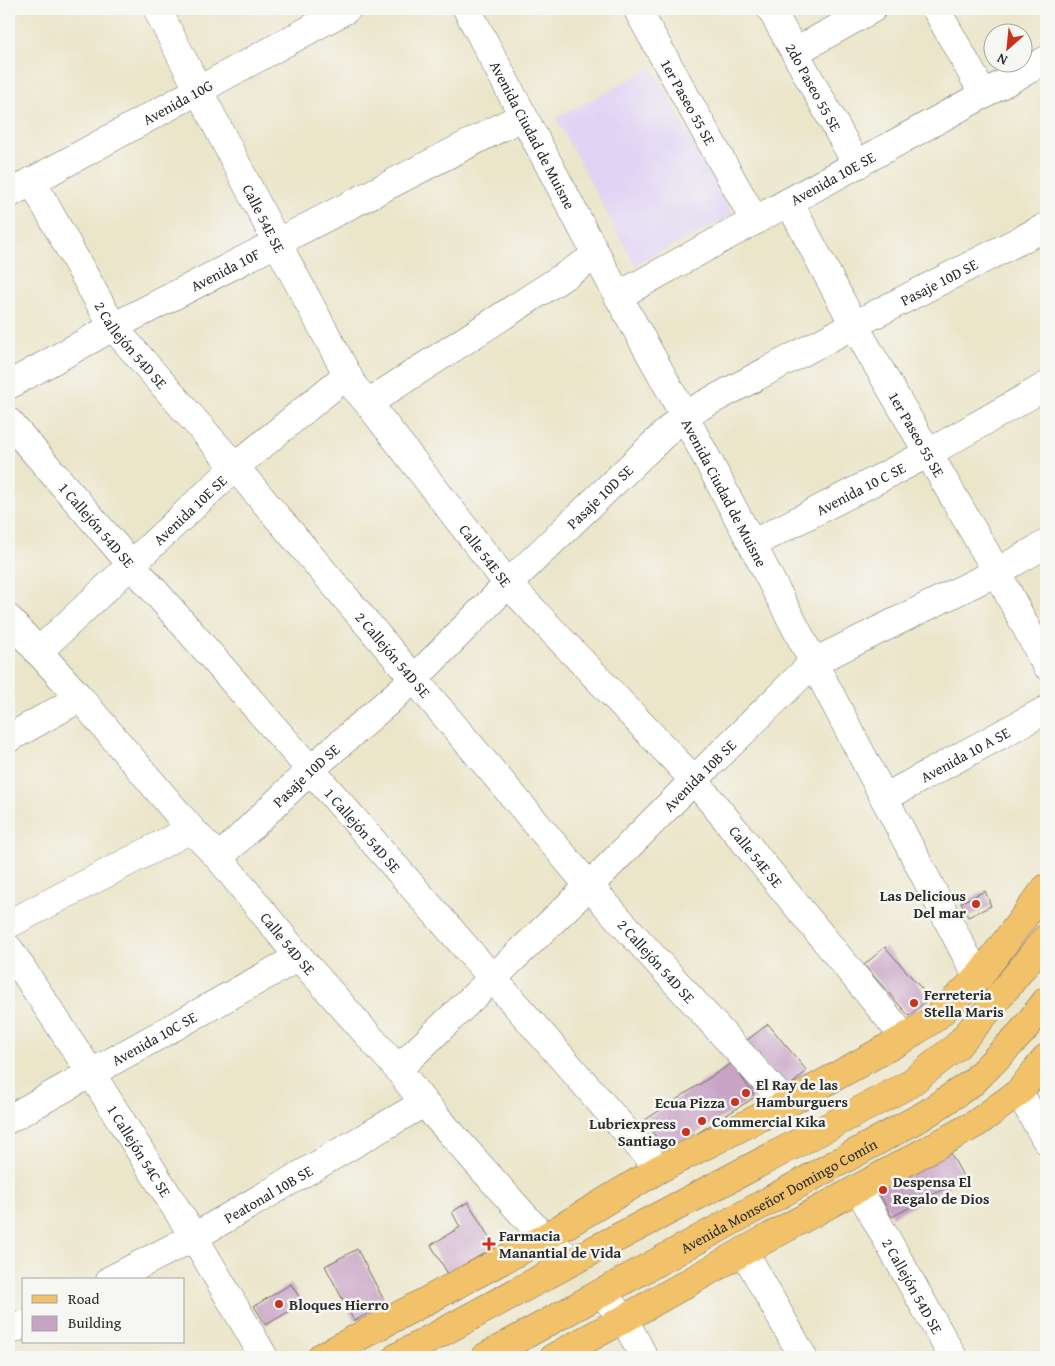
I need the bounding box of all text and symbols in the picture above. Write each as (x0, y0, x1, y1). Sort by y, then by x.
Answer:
north arrow (982, 22, 1032, 72)
street label: 2do Paseo 55 SE (781, 39, 847, 135)
text: N (993, 48, 1011, 71)
street label: 1er Paseo 55 SE (656, 55, 721, 149)
street label: Avenida Ciudad de Muisne (485, 57, 581, 213)
street label: Avenida 10G (139, 74, 216, 129)
street label: Avenida 10E SE (786, 146, 879, 210)
street label: Calle 54E SE (238, 180, 291, 256)
street label: Avenida 10F (187, 243, 263, 296)
street label: Pasaje 10D SE (896, 253, 982, 310)
street label: 2 Callejón 54D SE (90, 297, 173, 393)
street label: 1er Paseo 55 SE (884, 387, 950, 481)
street label: Avenida Ciudad de Muisne (677, 415, 773, 570)
street label: Avenida 10 C SE (812, 456, 909, 520)
street label: Pasaje 10D SE (562, 459, 637, 533)
street label: Avenida 10E SE (148, 470, 231, 549)
street label: 1 Callejón 54D SE (54, 477, 140, 572)
street label: Calle 54E SE (455, 519, 517, 591)
street label: 2 Callejón 54D SE (351, 607, 436, 702)
street label: Avenida 10 A SE (916, 721, 1014, 787)
street label: Avenida 10B SE (658, 734, 741, 816)
street label: Pasaje 10D SE (268, 738, 344, 811)
street label: 1 Callejón 54D SE (320, 783, 406, 877)
street label: Calle 54E SE (725, 821, 788, 892)
place label: Las Delicious Del mar (880, 885, 966, 923)
marker: Las Delicious Del mar (970, 898, 982, 910)
street label: Calle 54D SE (256, 907, 321, 980)
street label: 2 Callejón 54D SE (613, 914, 700, 1008)
place label: Ferreteria Stella Maris (924, 984, 1004, 1022)
marker: Ferreteria Stella Maris (908, 997, 920, 1009)
street label: Avenida 10C SE (108, 1006, 201, 1070)
place label: El Ray de las Hamburguers (756, 1074, 848, 1112)
marker: El Ray de las Hamburguers (740, 1087, 752, 1099)
place label: Ecua Pizza (655, 1092, 725, 1113)
marker: Ecua Pizza (729, 1096, 741, 1108)
street label: 1 Callejón 54C SE (103, 1100, 177, 1201)
place label: Commercial Kika (712, 1111, 826, 1132)
place label: Lubriexpress Santiago (589, 1113, 676, 1151)
marker: Commercial Kika (696, 1115, 708, 1127)
marker: Lubriexpress Santiago (680, 1126, 692, 1138)
street label: Avenida Monseñor Domingo Comín (676, 1132, 881, 1258)
street label: Peatonal 10B SE (220, 1160, 317, 1228)
place label: Despensa El Regalo de Dios (893, 1171, 989, 1209)
marker: Despensa El Regalo de Dios (877, 1184, 889, 1196)
place label: Farmacia Manantial de Vida (499, 1225, 622, 1263)
street label: 2 Callejón 54D SE (878, 1234, 948, 1338)
marker: Farmacia Manantial de Vida (483, 1238, 495, 1250)
legend (22, 1278, 185, 1344)
text: Road (68, 1288, 99, 1309)
place label: Bloques Hierro (289, 1294, 389, 1315)
marker: Bloques Hierro (273, 1298, 285, 1310)
text: Building (68, 1312, 122, 1333)

